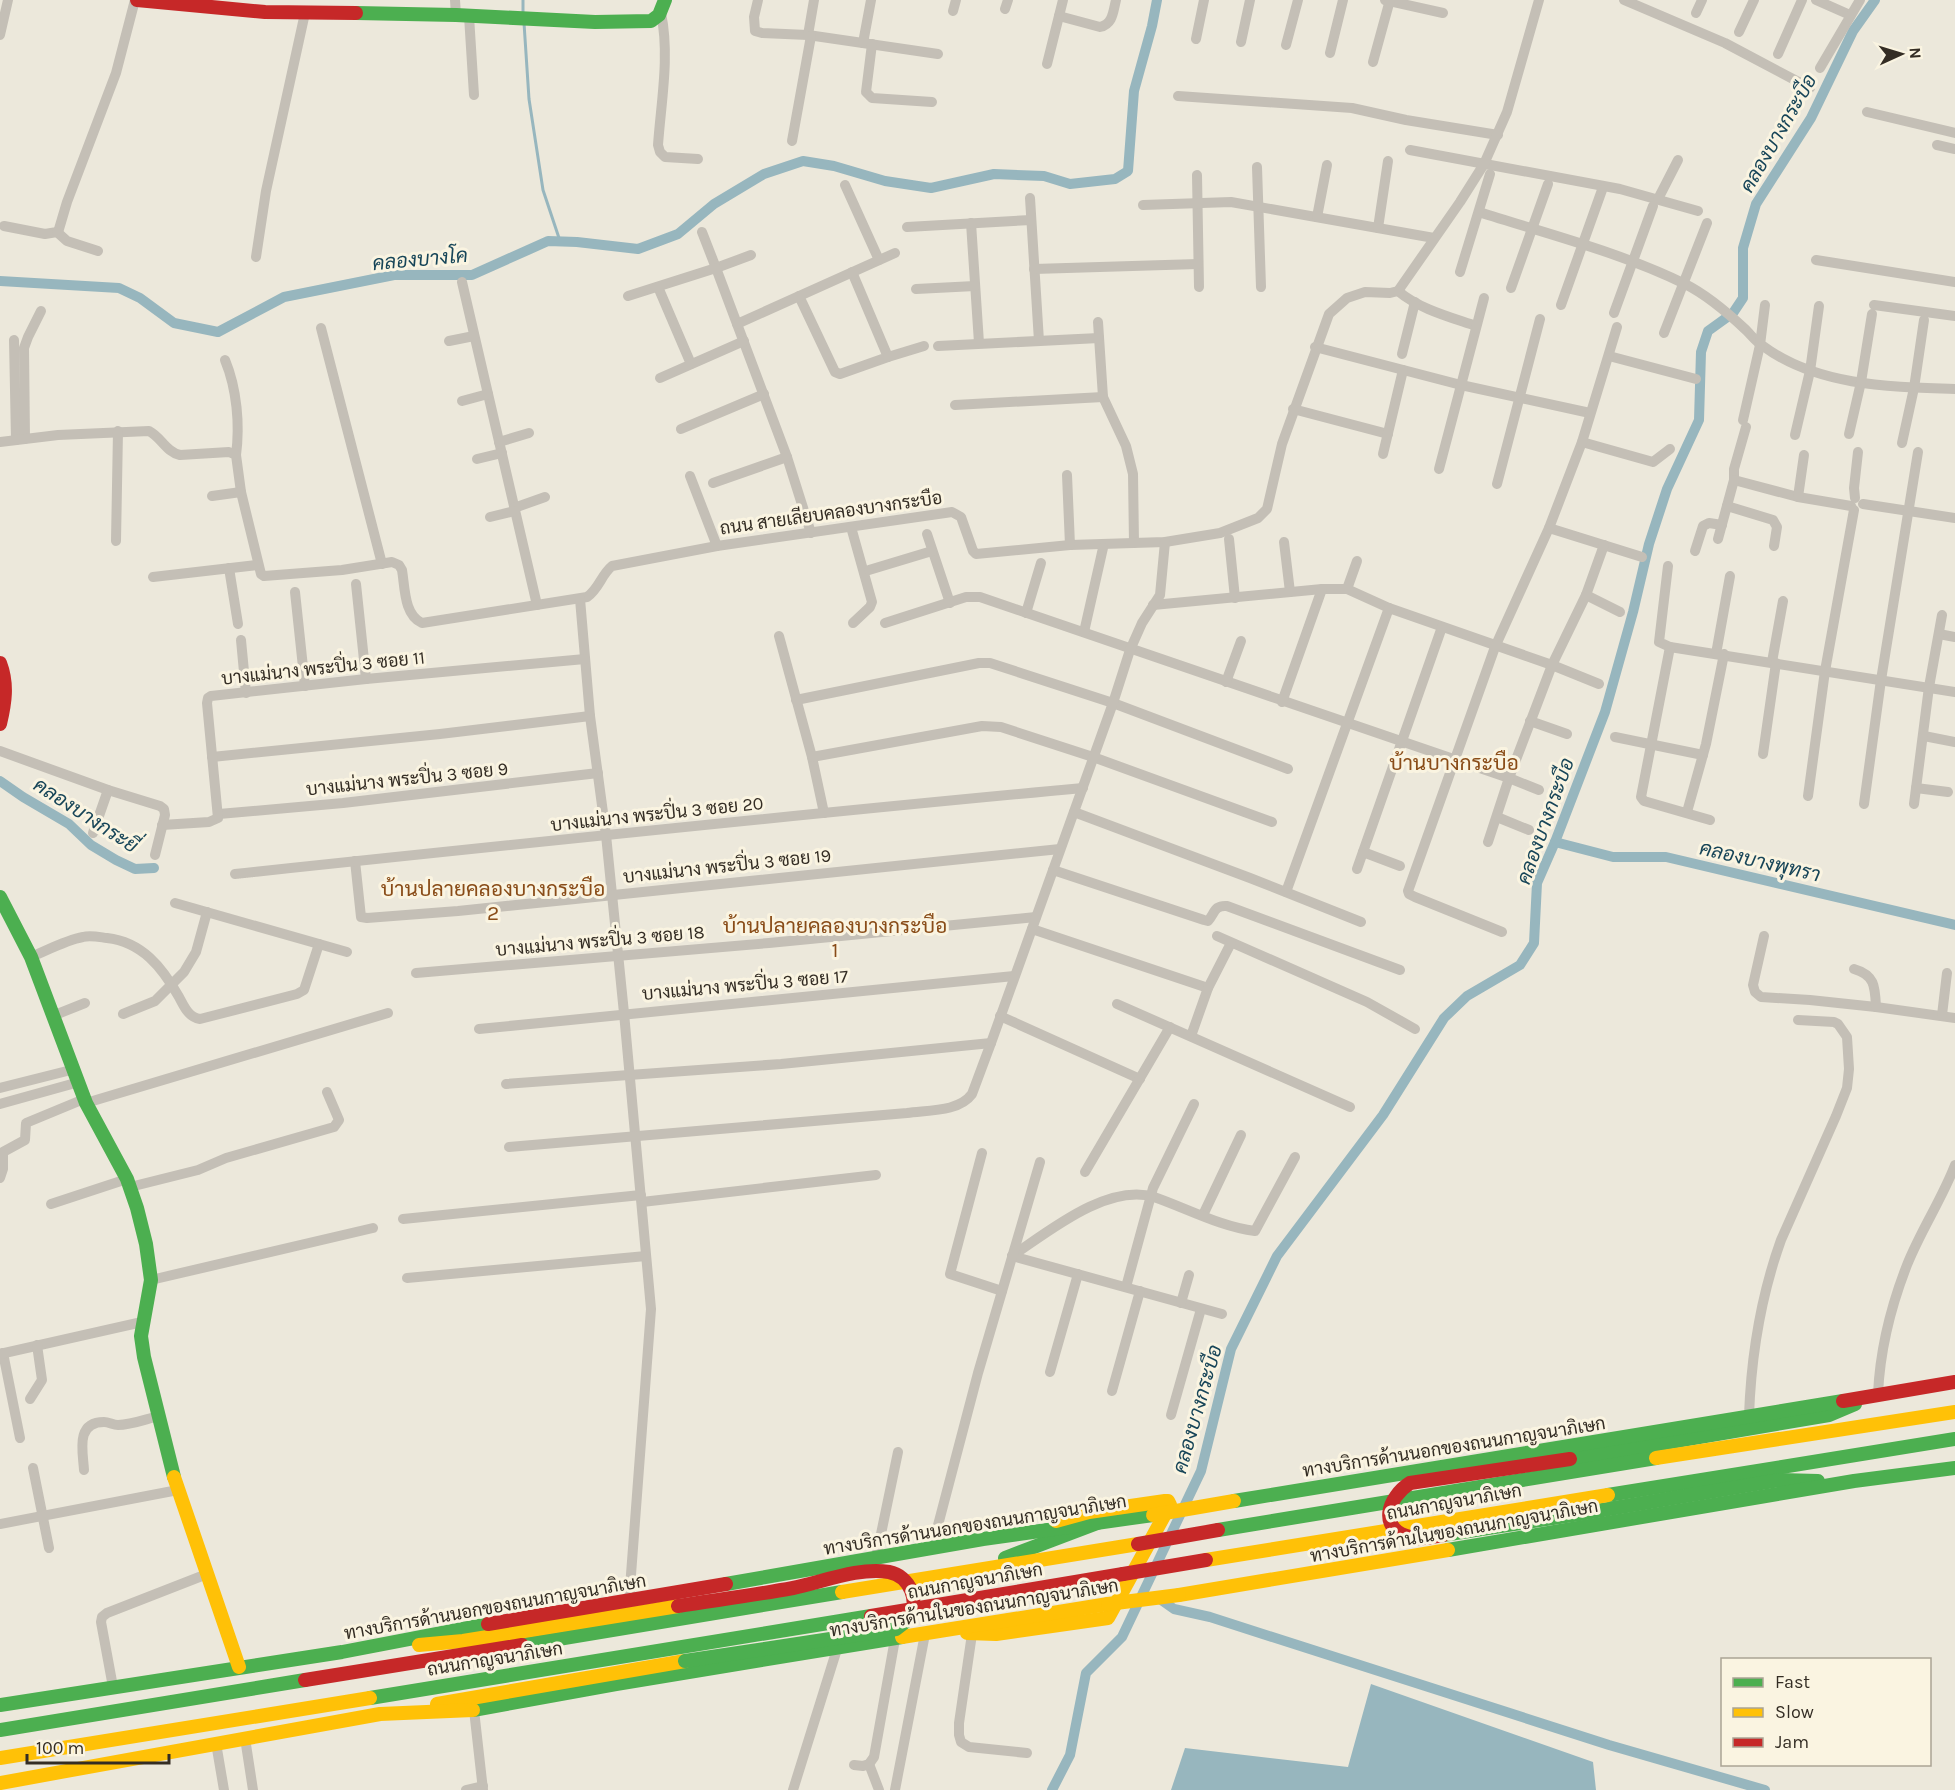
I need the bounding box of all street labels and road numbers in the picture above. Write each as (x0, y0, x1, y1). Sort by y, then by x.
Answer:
street label: ถนน สายเลียบคลองบางกระบือ (718, 485, 944, 540)
street label: บางแม่นาง พระปิ่น 3 ซอย 11 (220, 642, 426, 690)
street label: บางแม่นาง พระปิ่น 3 ซอย 9 (304, 753, 509, 801)
street label: บางแม่นาง พระปิ่น 3 ซอย 20 (549, 788, 764, 836)
street label: บางแม่นาง พระปิ่น 3 ซอย 19 (622, 840, 832, 888)
street label: บางแม่นาง พระปิ่น 3 ซอย 18 (494, 917, 705, 961)
street label: บางแม่นาง พระปิ่น 3 ซอย 17 (641, 961, 850, 1005)
street label: ทางบริการด้านนอกของถนนกาญจนาภิเษก (1301, 1411, 1607, 1482)
street label: ถนนกาญจนาภิเษก (1385, 1479, 1523, 1525)
street label: ทางบริการด้านนอกของถนนกาญจนาภิเษก (822, 1489, 1128, 1560)
street label: ทางบริการด้านในของถนนกาญจนาภิเษก (1308, 1493, 1600, 1567)
street label: ถนนกาญจนาภิเษก (906, 1558, 1044, 1604)
street label: ทางบริการด้านนอกของถนนกาญจนาภิเษก (342, 1569, 648, 1644)
street label: ทางบริการด้านในของถนนกาญจนาภิเษก (828, 1572, 1120, 1642)
street label: ถนนกาญจนาภิเษก (426, 1637, 564, 1681)

